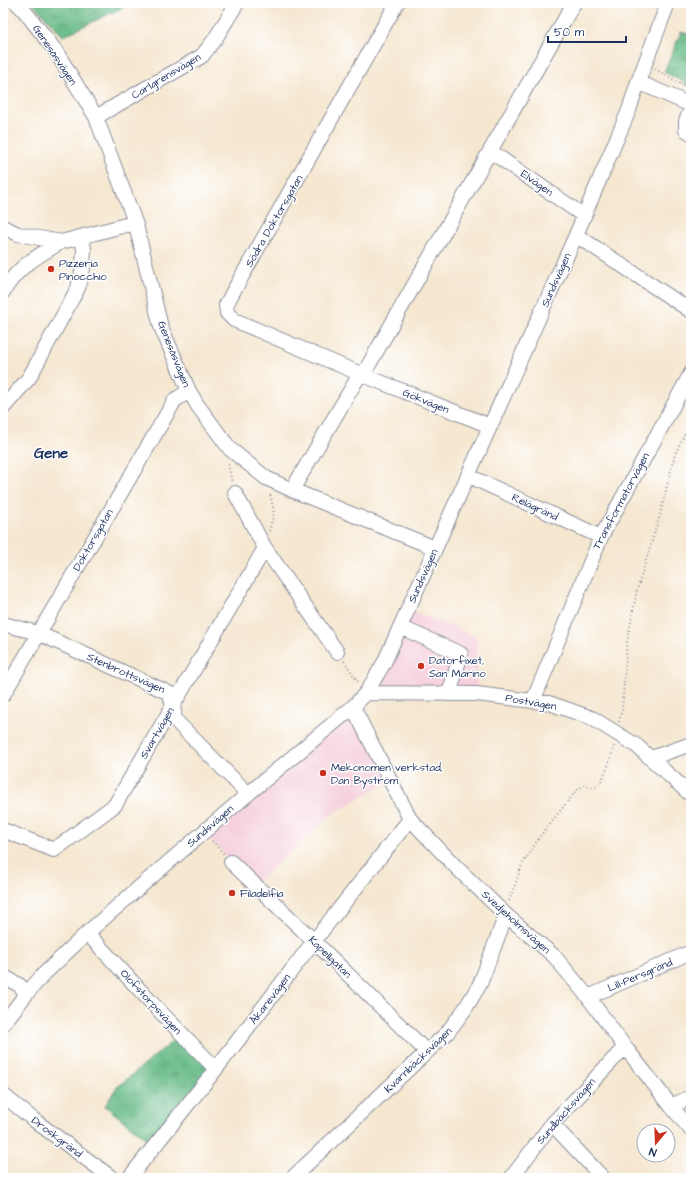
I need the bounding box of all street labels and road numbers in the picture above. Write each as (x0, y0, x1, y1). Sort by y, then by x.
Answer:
street label: Genesåsvägen (28, 22, 81, 89)
street label: Carlgrensvägen (129, 49, 204, 103)
street label: Elvägen (517, 166, 557, 201)
street label: Södra Doktorsgatan (241, 172, 308, 270)
street label: Sundsvägen (537, 250, 576, 310)
street label: Genesåsvägen (153, 319, 194, 390)
street label: Gökvägen (400, 385, 452, 418)
street label: Transformatorvägen (589, 450, 654, 553)
street label: Relägränd (509, 490, 561, 525)
street label: Doktorsgatan (69, 506, 118, 574)
street label: Sundsvägen (404, 546, 443, 606)
street label: Stenbrottsvägen (84, 649, 168, 698)
street label: Postvägen (504, 690, 558, 715)
street label: Svartvägen (136, 704, 179, 762)
street label: Sundsvägen (183, 801, 238, 851)
street label: Svedjeholmsvägen (478, 887, 554, 958)
street label: Kapellgatan (304, 933, 355, 982)
street label: Lill-Persgränd (605, 954, 675, 996)
street label: Olofstorpsvägen (116, 966, 186, 1039)
street label: Åkarevägen (246, 970, 295, 1028)
street label: Kvarnbäcksvägen (381, 1023, 456, 1097)
street label: Sundbäcksvägen (533, 1074, 600, 1148)
street label: Droskgränd (28, 1113, 86, 1162)

